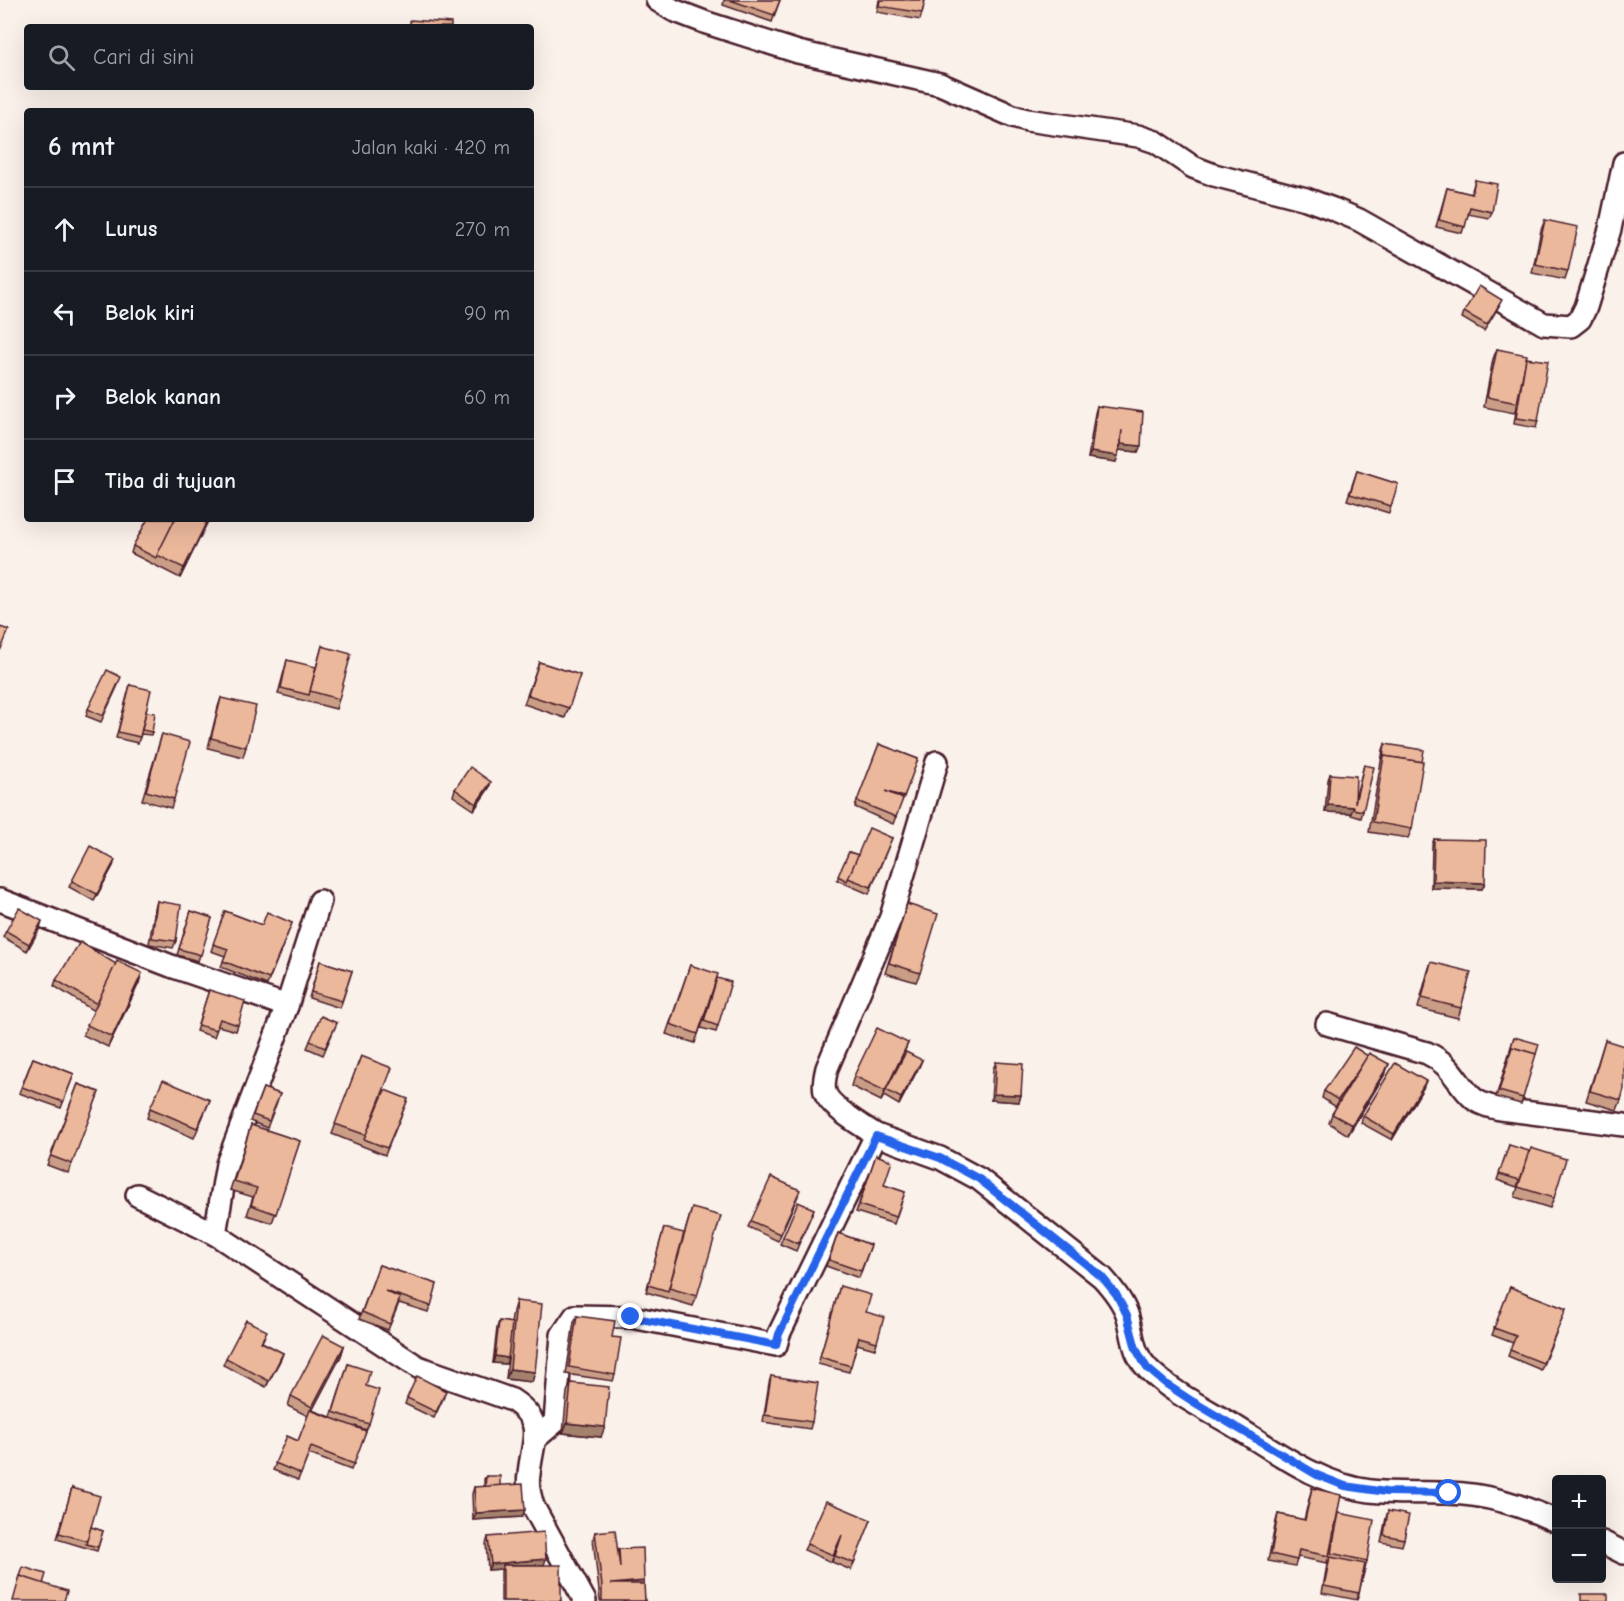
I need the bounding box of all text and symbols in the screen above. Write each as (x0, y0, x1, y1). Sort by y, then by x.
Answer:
search box (24, 24, 534, 90)
icon: search (45, 41, 78, 74)
text: Cari di sini (93, 44, 194, 70)
text: 6 mnt (48, 132, 114, 162)
text: Jalan kaki · 420 m (352, 136, 510, 159)
icon: ahead (48, 213, 81, 246)
text: Lurus (105, 216, 157, 242)
text: 270 m (455, 218, 510, 241)
icon: left (48, 297, 81, 330)
text: Belok kiri (105, 300, 195, 326)
text: 90 m (464, 302, 510, 325)
icon: right (48, 381, 81, 414)
text: Belok kanan (105, 384, 221, 410)
text: 60 m (464, 386, 510, 409)
icon: arrive (48, 465, 81, 498)
text: Tiba di tujuan (105, 468, 236, 494)
route end (617, 1303, 643, 1329)
map controls (1552, 1475, 1606, 1583)
button: + (1552, 1475, 1606, 1529)
route start (1435, 1479, 1461, 1505)
button: − (1552, 1529, 1606, 1583)

